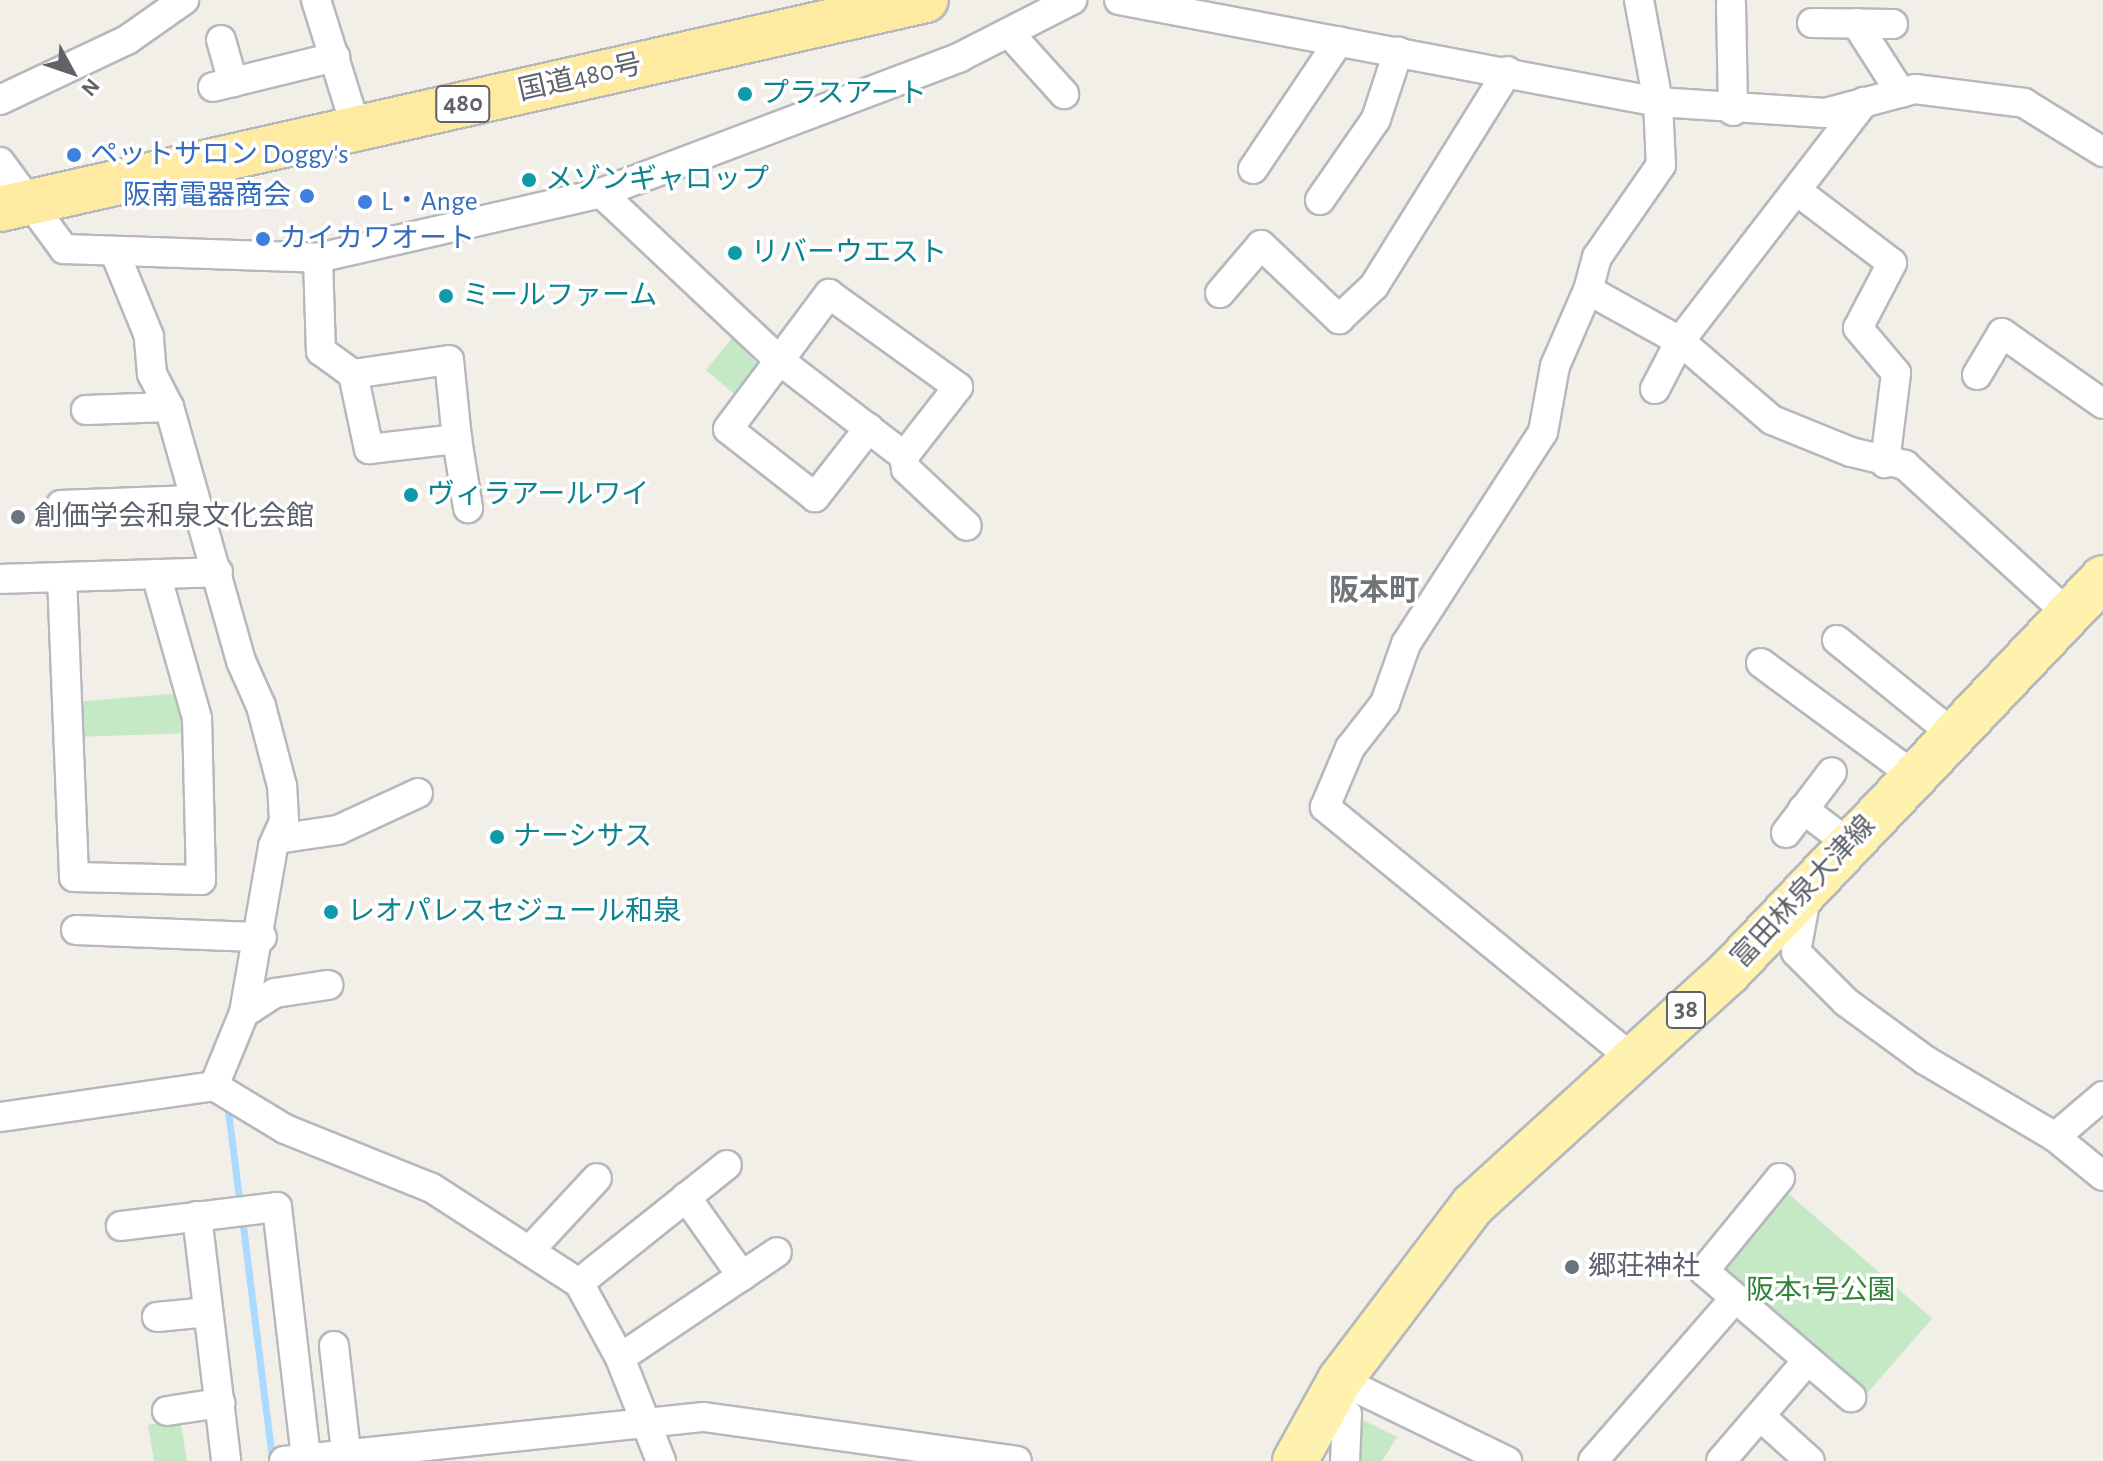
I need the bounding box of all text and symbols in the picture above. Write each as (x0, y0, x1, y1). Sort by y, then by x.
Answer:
north arrow (32, 32, 112, 112)
street label: 国道480号 (515, 48, 645, 108)
text: N (77, 74, 104, 100)
place label: プラスアート (761, 77, 927, 111)
road number: 480 (435, 82, 491, 126)
marker: プラスアート (736, 85, 754, 103)
place label: ペットサロン Doggy's (90, 138, 349, 172)
marker: ペットサロン Doggy's (65, 146, 83, 164)
place label: メゾンギャロップ (545, 163, 769, 197)
marker: メゾンギャロップ (520, 171, 538, 189)
place label: 阪南電器商会 (123, 179, 291, 213)
place label: L・Ange (381, 185, 478, 219)
marker: 阪南電器商会 (298, 187, 316, 205)
marker: L・Ange (356, 193, 374, 211)
place label: カイカワオート (279, 222, 475, 256)
marker: カイカワオート (254, 230, 272, 248)
place label: リバーウエスト (751, 236, 947, 270)
marker: リバーウエスト (726, 244, 744, 262)
place label: ミールファーム (462, 279, 658, 313)
marker: ミールファーム (437, 287, 455, 305)
place label: ヴィラアールワイ (427, 478, 649, 512)
marker: ヴィラアールワイ (402, 486, 420, 504)
place label: 創価学会和泉文化会館 (34, 500, 314, 534)
marker: 創価学会和泉文化会館 (9, 508, 27, 526)
district label: 阪本町 (1329, 573, 1419, 609)
street label: 富田林泉大津線 (1725, 809, 1883, 975)
place label: ナーシサス (513, 820, 653, 854)
marker: ナーシサス (488, 828, 506, 846)
place label: レオパレスセジュール和泉 (347, 895, 683, 929)
marker: レオパレスセジュール和泉 (322, 903, 340, 921)
road number: 38 (1664, 988, 1708, 1032)
place label: 郷荘神社 (1588, 1250, 1700, 1284)
marker: 郷荘神社 (1563, 1258, 1581, 1276)
park label: 阪本1号公園 (1746, 1274, 1896, 1308)

